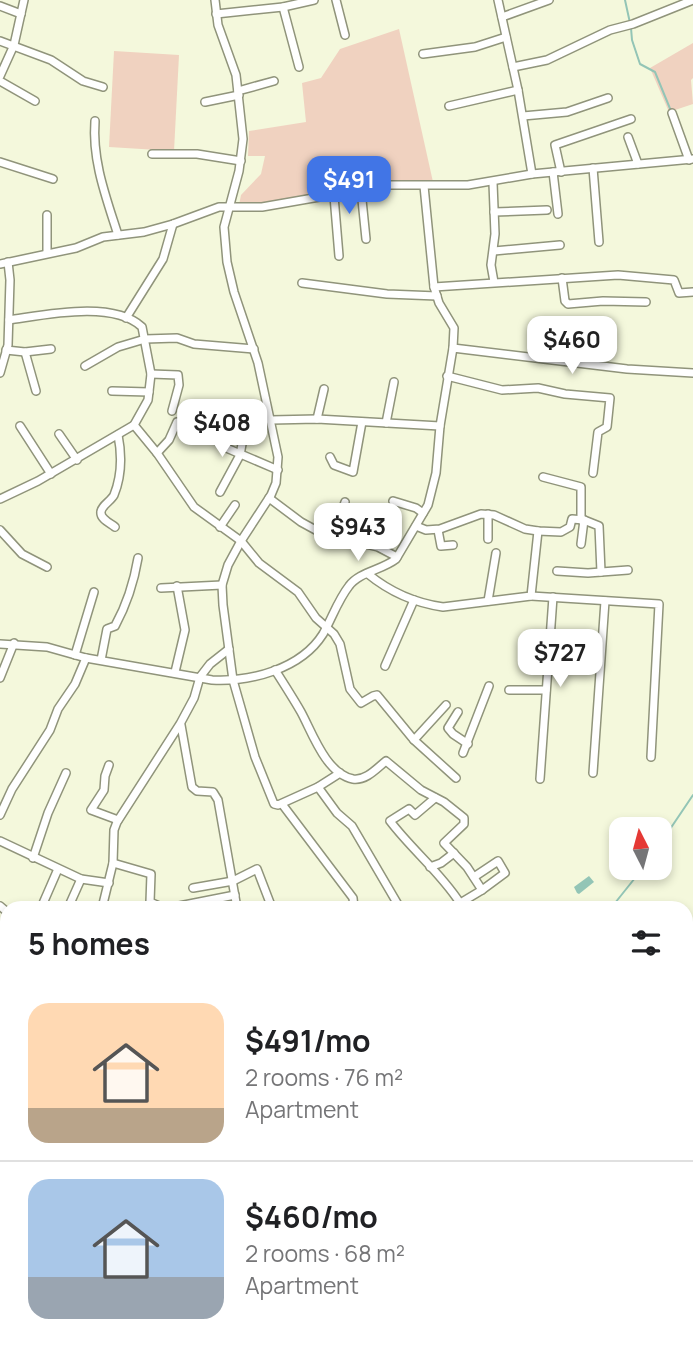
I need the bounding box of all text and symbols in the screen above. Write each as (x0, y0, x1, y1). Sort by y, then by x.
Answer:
pin: $491 (308, 156, 390, 216)
text: $491 (323, 163, 375, 195)
pin: $460 (531, 316, 613, 376)
text: $460 (543, 323, 601, 355)
pin: $408 (181, 400, 263, 459)
text: $408 (193, 406, 251, 438)
pin: $943 (317, 504, 399, 563)
text: $943 (330, 510, 386, 542)
pin: $727 (519, 630, 601, 689)
text: $727 (534, 636, 586, 668)
north arrow (609, 817, 672, 880)
map controls (609, 817, 672, 880)
text: 5 homes (28, 923, 150, 964)
icon: filters (627, 924, 665, 962)
text: $491/mo (245, 1020, 370, 1061)
icon: home (84, 1031, 168, 1115)
text: 2 rooms · 76 m² (245, 1061, 403, 1093)
text: Apartment (245, 1093, 359, 1125)
text: $460/mo (245, 1196, 378, 1237)
icon: home (84, 1207, 168, 1291)
text: 2 rooms · 68 m² (245, 1237, 405, 1269)
text: Apartment (245, 1269, 359, 1301)

